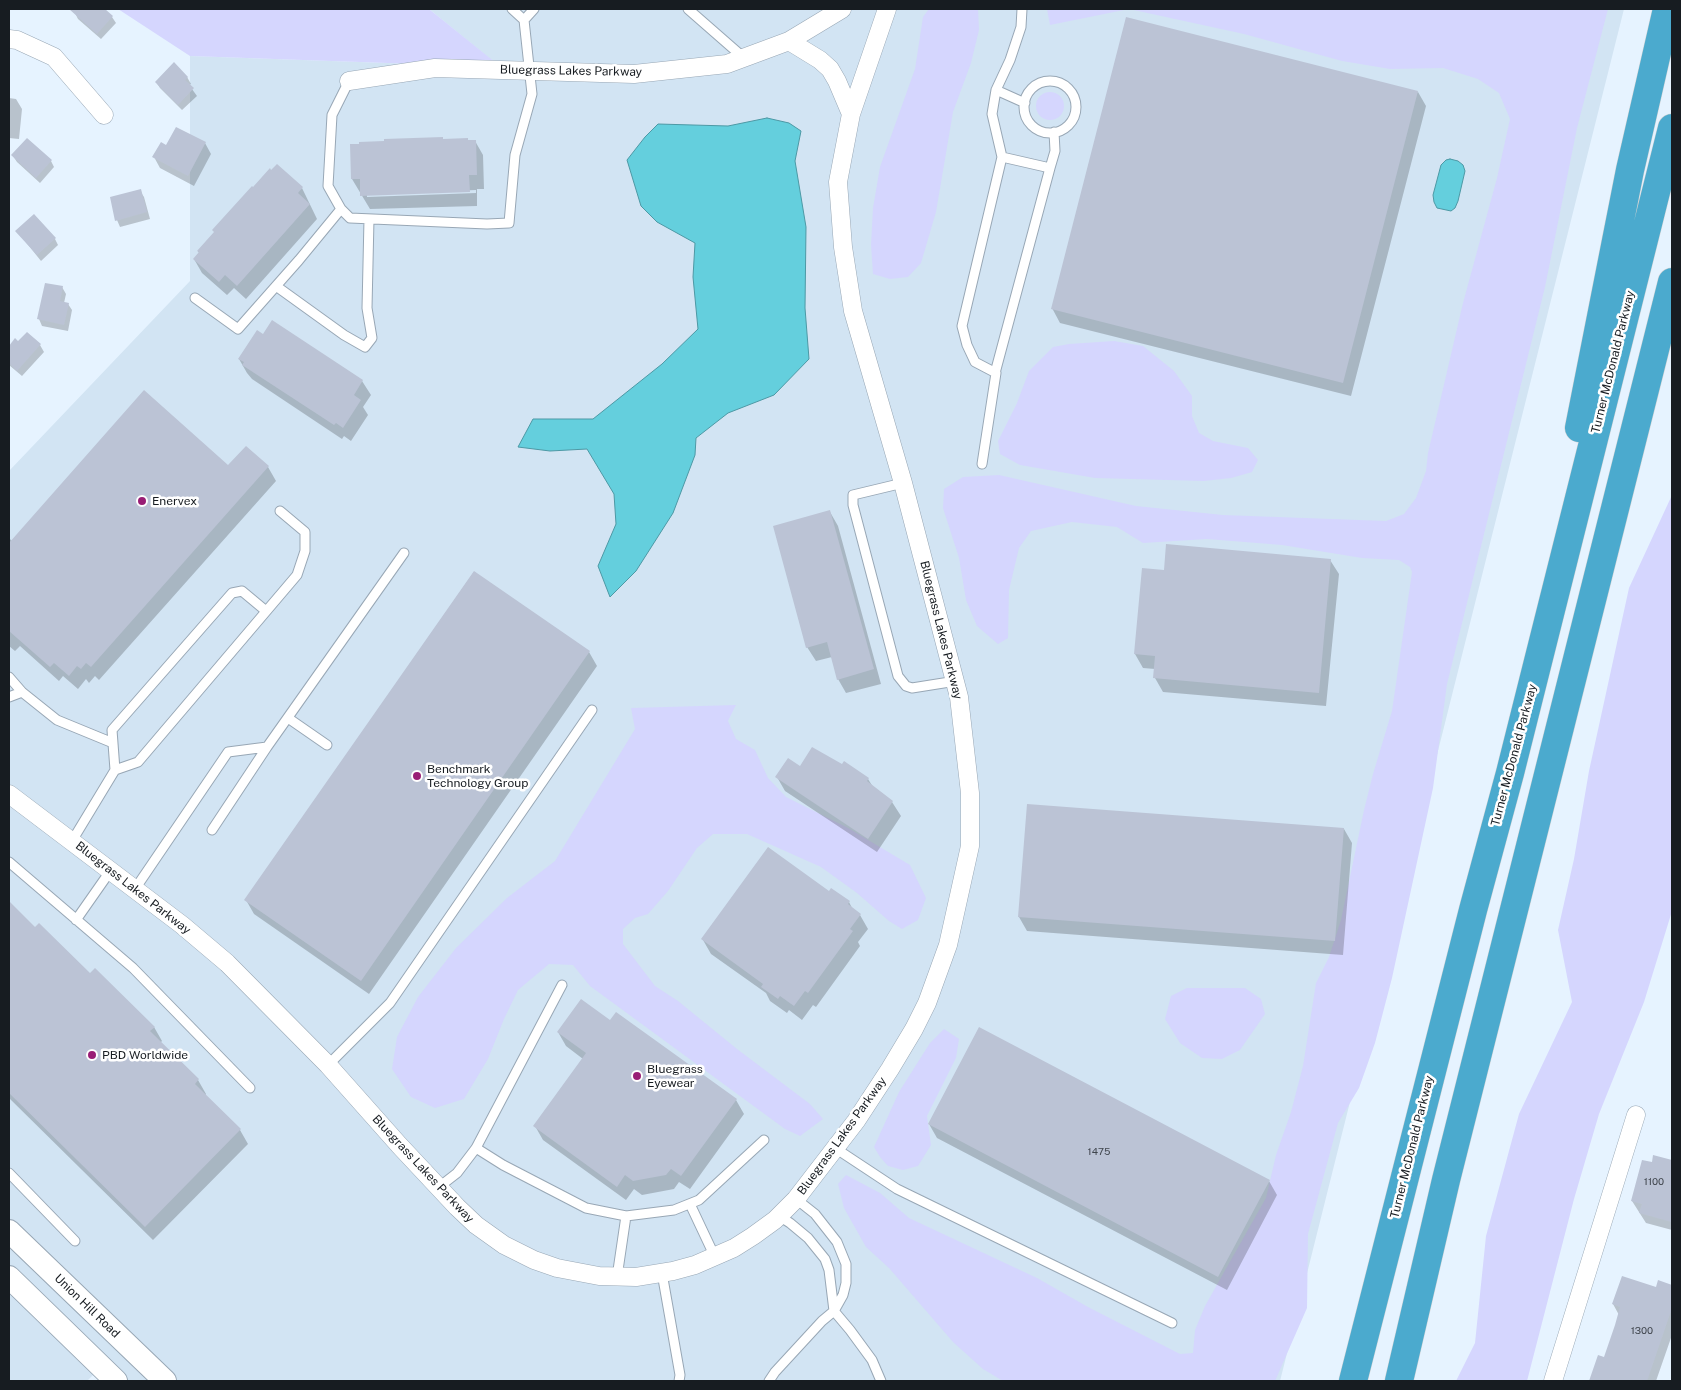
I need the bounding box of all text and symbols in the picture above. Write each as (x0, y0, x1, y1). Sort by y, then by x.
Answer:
street label: Bluegrass Lakes Parkway (500, 63, 642, 79)
street label: Turner McDonald Parkway (1588, 289, 1638, 435)
place label: Enervex (152, 494, 197, 508)
marker: Enervex (136, 495, 148, 507)
street label: Bluegrass Lakes Parkway (917, 559, 965, 701)
street label: Turner McDonald Parkway (1488, 682, 1540, 828)
place label: Benchmark Technology Group (427, 762, 528, 790)
marker: Benchmark Technology Group (411, 770, 423, 782)
street label: Bluegrass Lakes Parkway (73, 839, 193, 937)
place label: PBD Worldwide (102, 1048, 188, 1062)
marker: PBD Worldwide (86, 1049, 98, 1061)
place label: Bluegrass Eyewear (647, 1062, 703, 1090)
marker: Bluegrass Eyewear (631, 1070, 643, 1082)
street label: Bluegrass Lakes Parkway (794, 1074, 890, 1198)
street label: Turner McDonald Parkway (1387, 1074, 1437, 1220)
street label: Bluegrass Lakes Parkway (369, 1112, 477, 1226)
house number: 1475 (1088, 1146, 1110, 1158)
house number: 1100 (1644, 1176, 1664, 1188)
street label: Union Hill Road (51, 1271, 123, 1341)
house number: 1300 (1631, 1325, 1653, 1337)

